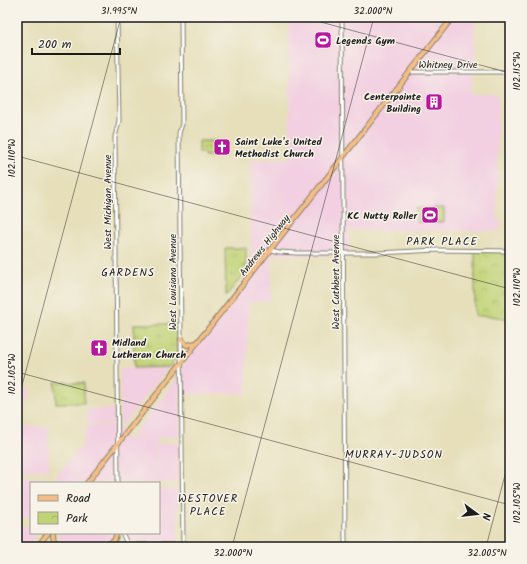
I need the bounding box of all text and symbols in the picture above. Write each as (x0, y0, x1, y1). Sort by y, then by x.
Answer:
text: 31.995°N (101, 3, 137, 19)
text: 32.000°N (353, 3, 393, 19)
scale bar (32, 30, 120, 56)
sports icon: Legends Gym (313, 30, 333, 50)
place label: Legends Gym (336, 33, 395, 49)
text: 200 m (38, 35, 72, 54)
text: 102.115°W (509, 51, 525, 91)
street label: Whitney Drive (419, 57, 478, 73)
place label: Centerpointe Building (364, 89, 421, 117)
building icon: Centerpointe Building (424, 92, 444, 112)
place label: Saint Luke's United Methodist Church (235, 134, 322, 162)
church icon: Saint Luke's United Methodist Church (212, 137, 232, 157)
text: 102.110°W (4, 138, 20, 177)
street label: West Michigan Avenue (100, 154, 116, 250)
sports icon: KC Nutty Roller (420, 205, 440, 225)
place label: KC Nutty Roller (347, 208, 417, 224)
street label: Andrews Highway (236, 211, 294, 280)
street label: West Louisiana Avenue (165, 233, 181, 330)
district label: PARK PLACE (406, 233, 478, 251)
street label: West Cuthbert Avenue (328, 234, 344, 329)
district label: GARDENS (101, 264, 155, 282)
text: 102.110°W (509, 267, 525, 306)
place label: Midland Lutheran Church (112, 335, 187, 363)
church icon: Midland Lutheran Church (89, 338, 109, 358)
text: 102.105°W (4, 353, 20, 395)
district label: MURRAY-JUDSON (345, 446, 443, 464)
legend (30, 482, 160, 534)
text: 102.105°W (509, 482, 525, 524)
text: Road (66, 489, 91, 508)
district label: WESTOVER PLACE (178, 490, 238, 521)
north arrow (457, 494, 497, 534)
text: Park (66, 509, 88, 528)
text: N (476, 511, 495, 522)
text: 32.000°N (213, 545, 253, 561)
text: 32.005°N (467, 545, 507, 561)

